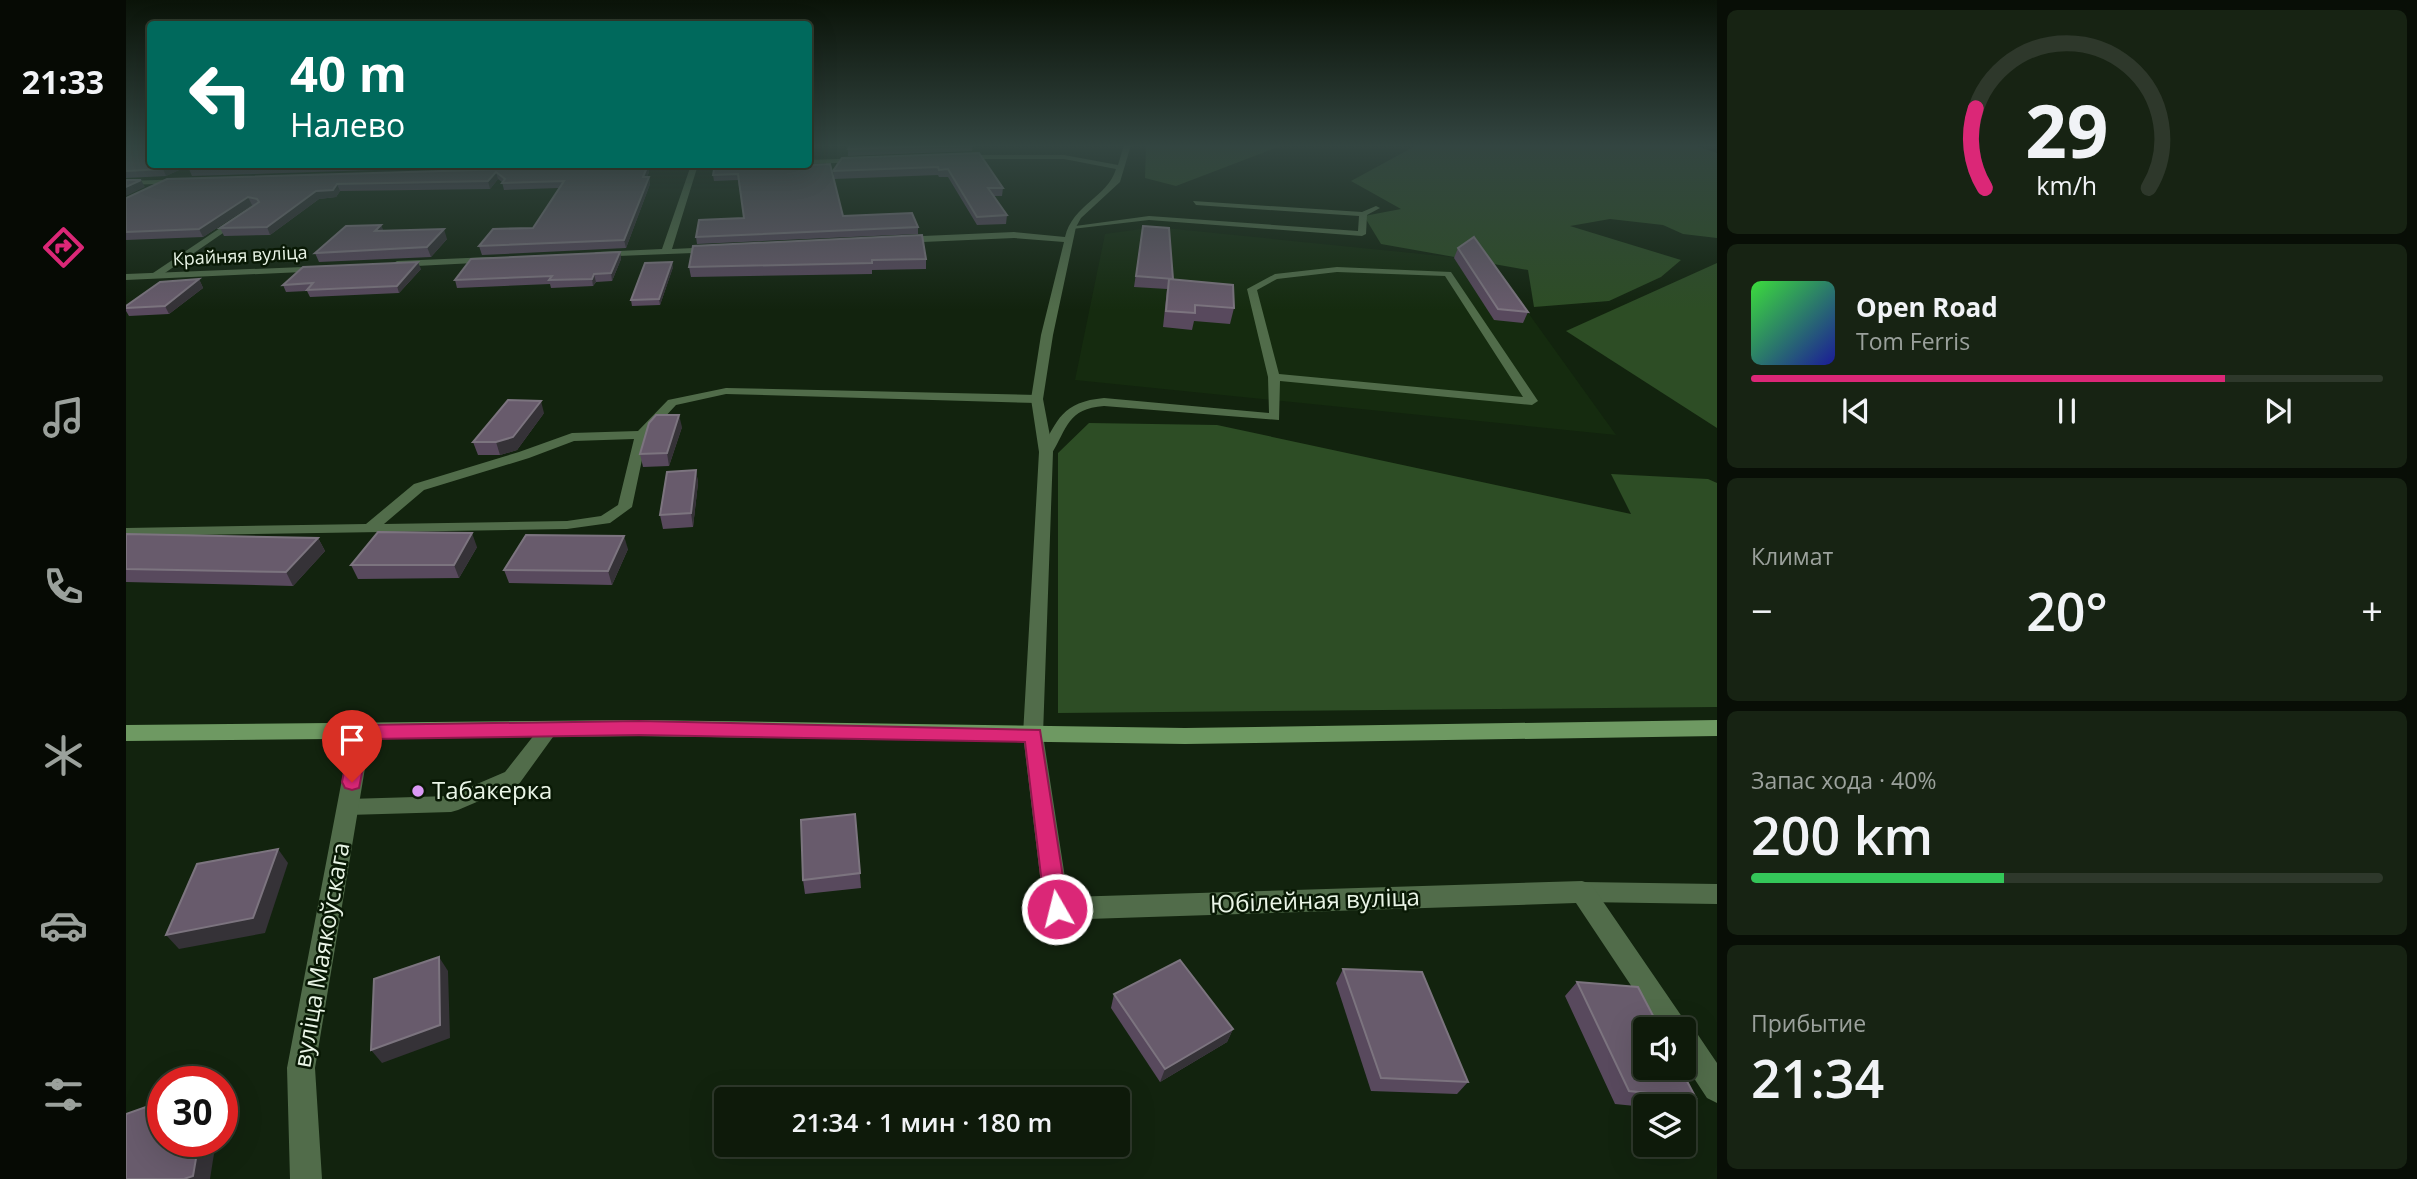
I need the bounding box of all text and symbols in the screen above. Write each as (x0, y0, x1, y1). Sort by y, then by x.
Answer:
text: 40 m (290, 40, 407, 106)
icon: left (175, 49, 266, 140)
text: 21:33 (22, 60, 104, 103)
text: 29 (2025, 80, 2109, 179)
text: Налево (290, 103, 405, 146)
text: km/h (2037, 168, 2097, 202)
icon: directions (39, 223, 88, 272)
street label: Крайняя вуліца (172, 239, 308, 271)
text: Open Road (1856, 289, 1998, 325)
text: Tom Ferris (1856, 325, 1970, 357)
icon: previous (1837, 392, 1875, 430)
icon: pause (2048, 392, 2086, 430)
icon: next (2259, 392, 2297, 430)
icon: music (39, 393, 88, 442)
text: Климат (1751, 540, 1833, 572)
icon: phone (39, 562, 88, 611)
text: 20° (2026, 575, 2108, 646)
text: − (1751, 584, 1773, 636)
text: + (2361, 584, 2383, 636)
pin (322, 710, 382, 782)
icon: arrive (333, 721, 371, 759)
icon: climate (39, 731, 88, 780)
text: Запас хода · 40% (1751, 764, 1936, 796)
place label: Табакерка (432, 773, 552, 806)
marker: Табакерка (410, 783, 426, 799)
text: 200 km (1751, 799, 1933, 870)
street label: вуліца Маякоўскага (284, 840, 357, 1070)
position arrow (1020, 872, 1094, 946)
street label: Юбілейная вуліца (1209, 879, 1420, 920)
icon: car (39, 901, 88, 950)
text: Прибытие (1751, 1007, 1866, 1039)
map controls (1633, 1017, 1696, 1157)
button: sound (1633, 1017, 1696, 1080)
text: 21:34 (1751, 1042, 1884, 1113)
speed limit sign: 30 (147, 1066, 238, 1157)
icon: filters (39, 1070, 88, 1119)
button: layers (1633, 1094, 1696, 1157)
text: 21:34 · 1 мин · 180 m (792, 1104, 1052, 1140)

